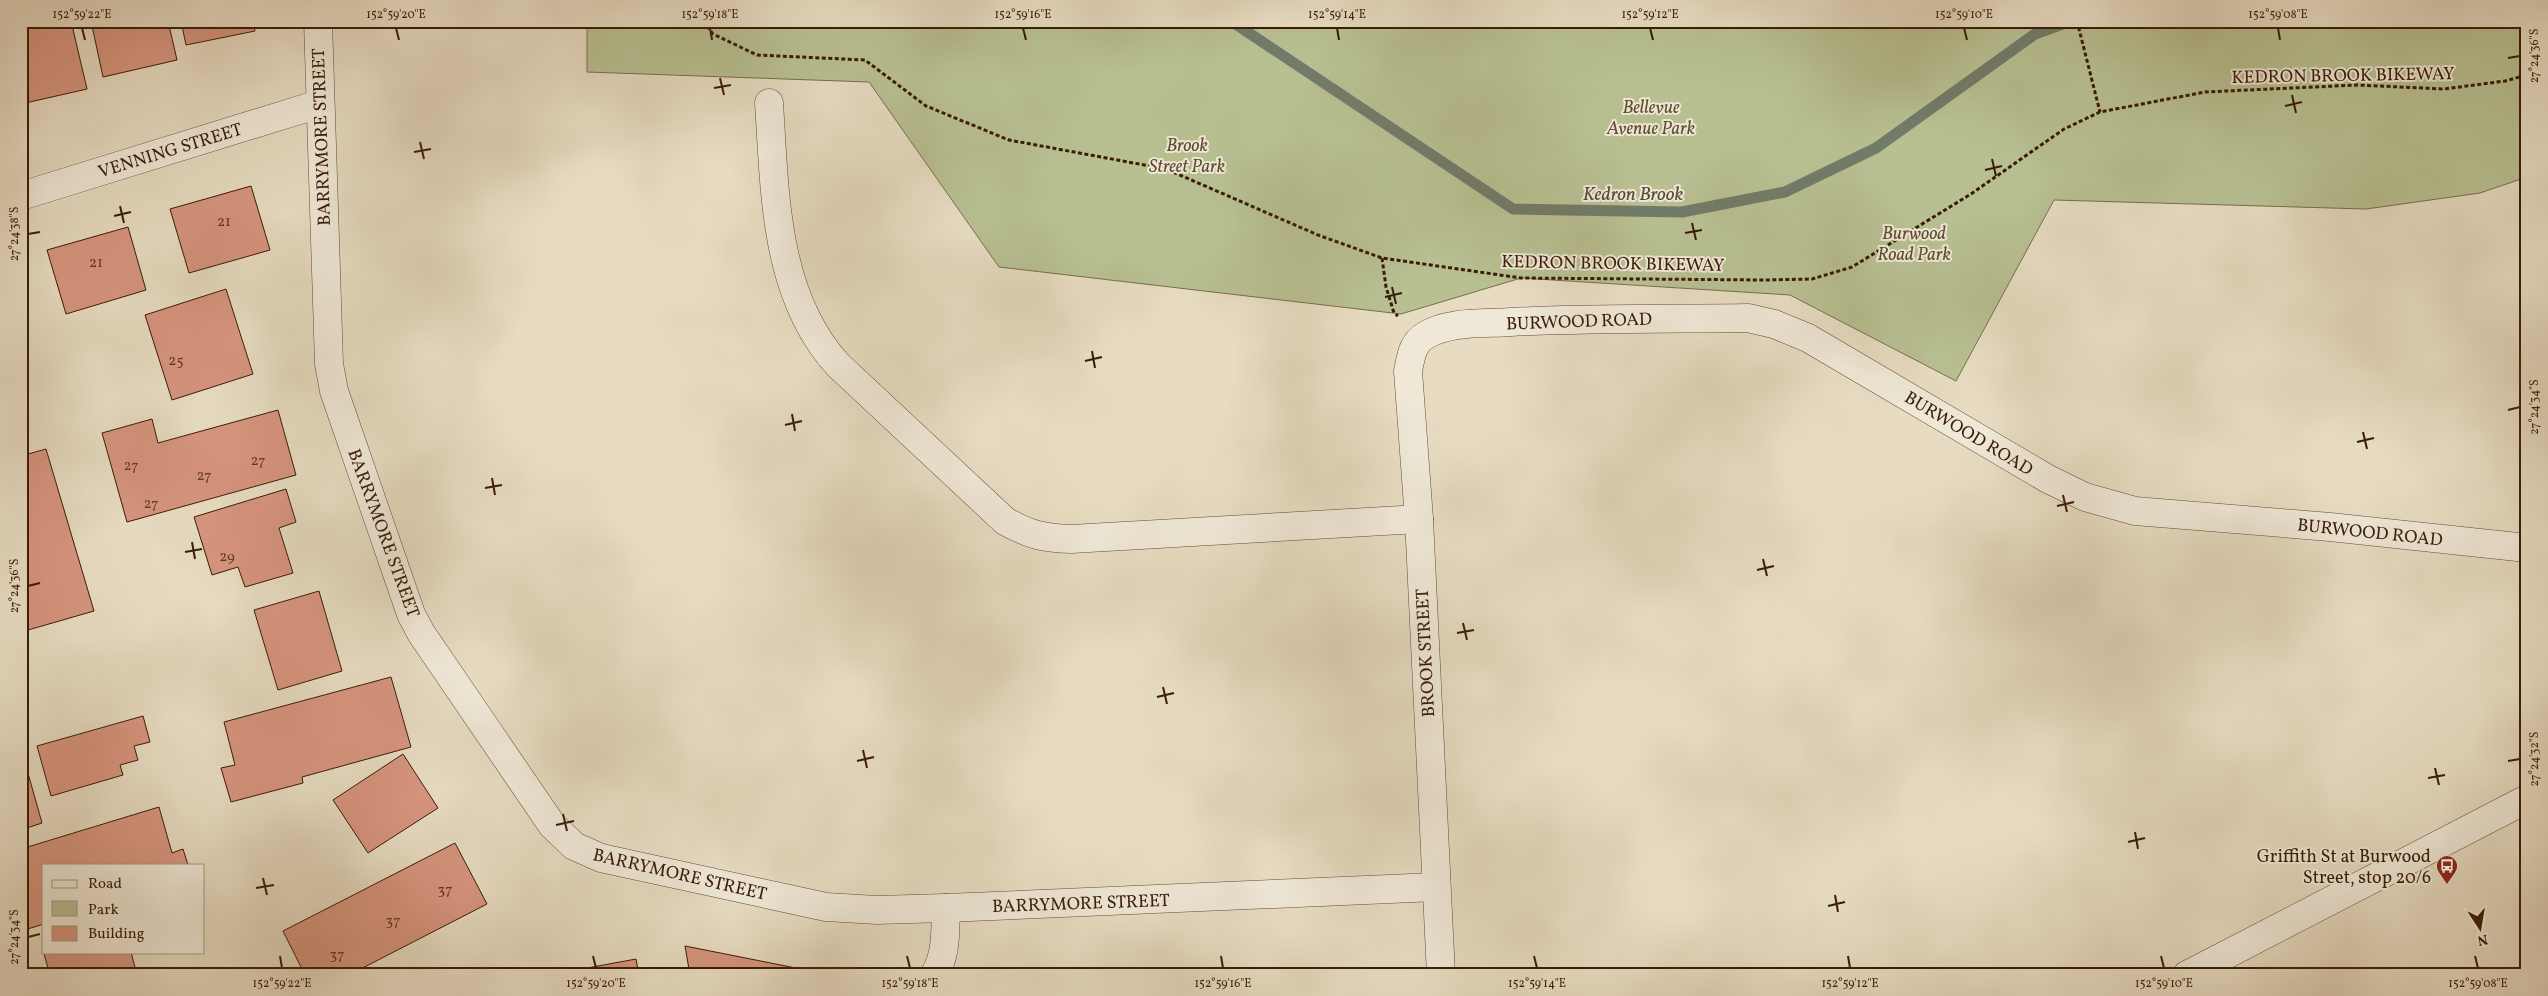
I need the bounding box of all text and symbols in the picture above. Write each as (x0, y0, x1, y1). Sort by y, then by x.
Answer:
text: 152°59'22"E (53, 7, 111, 23)
text: 152°59'20"E (366, 7, 426, 23)
text: 152°59'18"E (681, 7, 739, 23)
text: 152°59'16"E (994, 7, 1052, 23)
text: 152°59'14"E (1308, 7, 1366, 23)
text: 152°59'12"E (1621, 7, 1679, 23)
text: 152°59'10"E (1935, 7, 1993, 23)
text: 152°59'08"E (2248, 7, 2308, 23)
text: 27°24'36"S (2527, 29, 2543, 83)
street label: BARRYMORE STREET (307, 47, 338, 226)
street label: KEDRON BROOK BIKEWAY (2231, 62, 2455, 91)
park label: Bellevue Avenue Park (1606, 96, 1695, 142)
street label: VENNING STREET (95, 117, 246, 185)
park label: Brook Street Park (1149, 134, 1225, 180)
water label: Kedron Brook (1583, 182, 1683, 208)
text: 27°24'38"S (7, 207, 23, 261)
house number: 21 (217, 212, 231, 233)
park label: Burwood Road Park (1877, 222, 1951, 268)
street label: KEDRON BROOK BIKEWAY (1501, 250, 1725, 279)
house number: 21 (89, 253, 103, 274)
street label: BURWOOD ROAD (1506, 307, 1653, 338)
house number: 25 (168, 351, 184, 372)
text: 27°24'34"S (2527, 379, 2543, 435)
street label: BURWOOD ROAD (1899, 386, 2037, 483)
street label: BARRYMORE STREET (340, 446, 425, 622)
house number: 27 (251, 451, 265, 472)
house number: 27 (124, 456, 138, 477)
house number: 27 (197, 466, 211, 487)
house number: 27 (144, 494, 158, 515)
street label: BURWOOD ROAD (2296, 513, 2444, 554)
house number: 29 (219, 547, 235, 568)
text: 27°24'36"S (7, 559, 23, 613)
street label: BROOK STREET (1411, 587, 1442, 718)
text: 27°24'32"S (2527, 732, 2543, 786)
street label: BARRYMORE STREET (590, 843, 770, 908)
place label: Griffith St at Burwood Street, stop 20/6 (2257, 845, 2431, 891)
bus stop icon: Griffith St at Burwood Street, stop 20/6 (2435, 854, 2459, 885)
legend (42, 864, 205, 954)
text: Road (88, 874, 122, 895)
house number: 37 (438, 880, 452, 901)
street label: BARRYMORE STREET (992, 889, 1171, 920)
text: Park (88, 900, 119, 921)
north arrow (2456, 904, 2506, 954)
text: 27°24'34"S (7, 909, 23, 965)
house number: 37 (386, 911, 400, 932)
text: Building (88, 924, 145, 945)
text: N (2475, 929, 2489, 950)
house number: 37 (330, 945, 344, 966)
text: 152°59'22"E (253, 976, 311, 992)
text: 152°59'20"E (566, 976, 626, 992)
text: 152°59'18"E (881, 976, 939, 992)
text: 152°59'16"E (1194, 976, 1252, 992)
text: 152°59'14"E (1508, 976, 1566, 992)
text: 152°59'12"E (1821, 976, 1879, 992)
text: 152°59'10"E (2135, 976, 2193, 992)
text: 152°59'08"E (2448, 976, 2508, 992)

